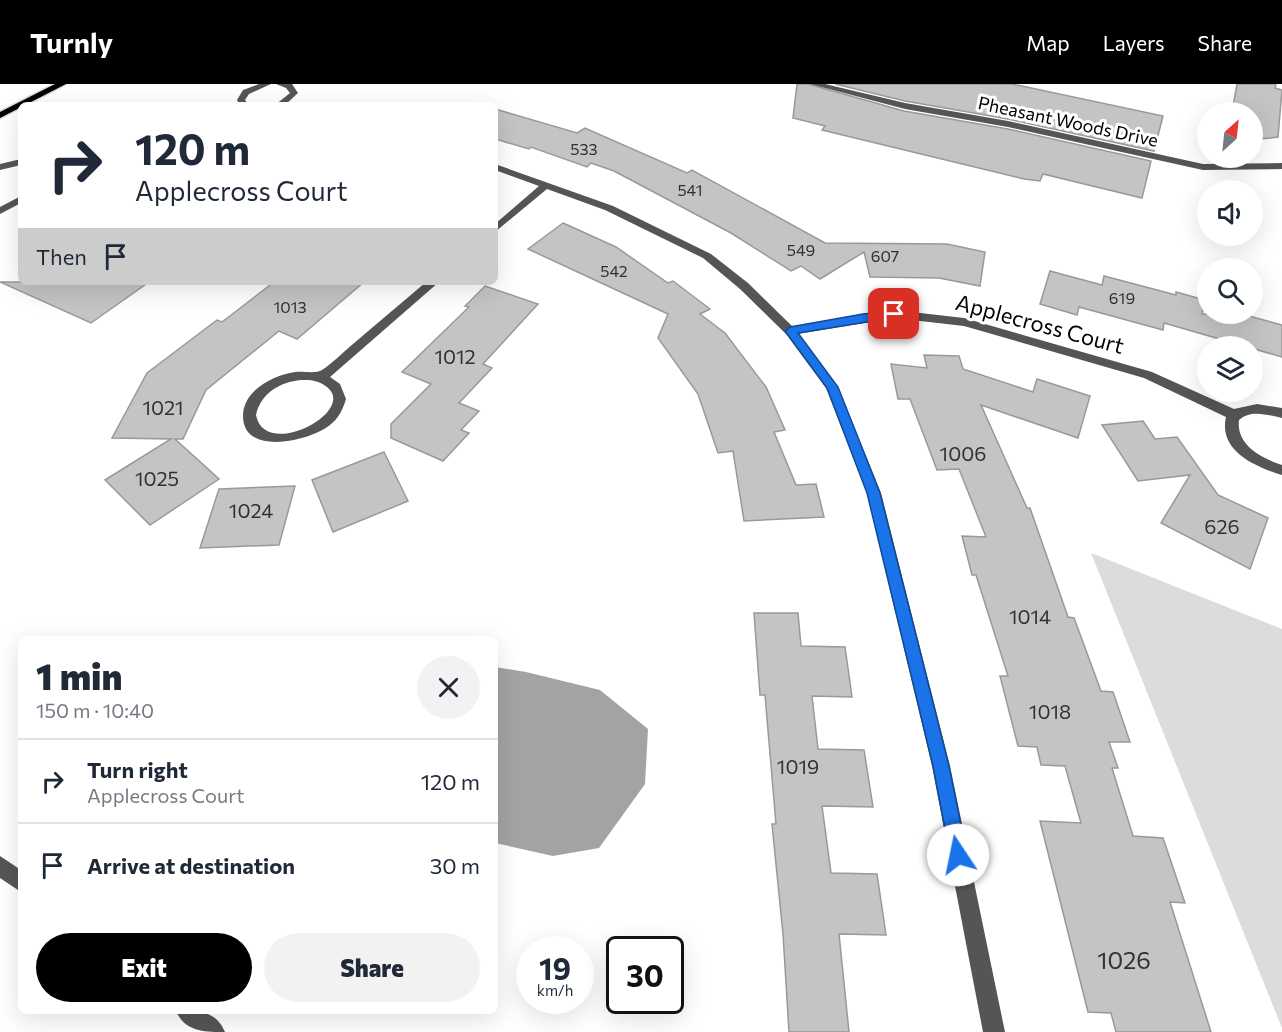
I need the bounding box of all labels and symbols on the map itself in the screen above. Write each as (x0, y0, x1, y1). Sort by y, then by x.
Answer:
street label: Pheasant Woods Drive (976, 91, 1160, 151)
north arrow (1197, 102, 1263, 168)
house number: 533 (570, 139, 598, 158)
house number: 541 (677, 180, 703, 199)
house number: 549 (787, 240, 815, 259)
house number: 607 (871, 246, 899, 265)
house number: 542 (600, 261, 628, 280)
pin (868, 288, 919, 339)
street label: Applecross Court (953, 288, 1127, 359)
house number: 619 (1109, 288, 1135, 307)
house number: 1013 (273, 297, 307, 316)
house number: 1012 (434, 344, 476, 368)
house number: 1021 (142, 395, 184, 419)
house number: 1006 (940, 441, 986, 465)
house number: 1025 (135, 466, 179, 490)
house number: 1024 (229, 498, 273, 522)
house number: 626 (1204, 514, 1240, 538)
house number: 1014 (1009, 604, 1051, 628)
house number: 1018 (1029, 699, 1071, 723)
house number: 1019 (777, 754, 819, 778)
position arrow (926, 823, 990, 887)
speed limit sign: 30 (606, 936, 684, 1014)
house number: 1026 (1097, 945, 1151, 974)

